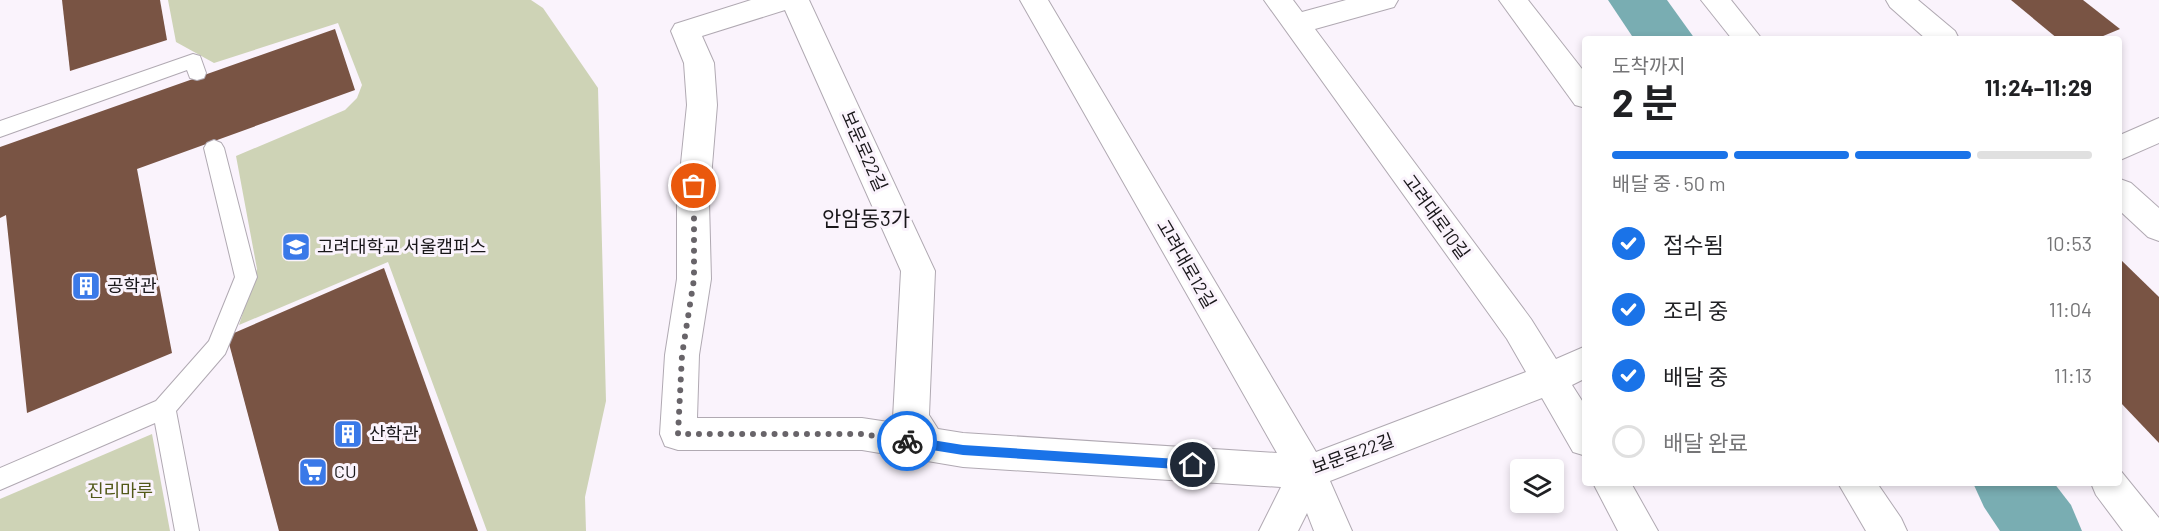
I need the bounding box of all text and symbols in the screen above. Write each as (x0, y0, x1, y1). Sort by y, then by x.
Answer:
text: 도착까지 (1612, 53, 1686, 77)
text: 11:24–11:29 (1984, 74, 2092, 100)
text: 2 분 (1612, 78, 1678, 125)
street label: 보문로22길 (837, 107, 892, 194)
pin (668, 160, 719, 211)
icon: bag (677, 169, 710, 202)
street label: 고려대로10길 (1399, 170, 1475, 263)
text: 배달 중 · 50 m (1612, 171, 1726, 195)
district label: 안암동3가 (822, 205, 910, 230)
street label: 고려대로12길 (1153, 215, 1221, 312)
icon: check (1612, 227, 1645, 260)
school or university icon: 고려대학교 서울캠퍼스 (280, 231, 312, 263)
text: 접수됨 (1663, 231, 1724, 257)
text: 10:53 (2046, 231, 2092, 255)
place label: 고려대학교 서울캠퍼스 (317, 235, 486, 257)
building icon: 공학관 (70, 270, 102, 302)
place label: 공학관 (107, 274, 157, 296)
icon: check (1612, 293, 1645, 326)
text: 조리 중 (1663, 297, 1728, 323)
text: 11:04 (2049, 297, 2092, 321)
icon: check (1612, 359, 1645, 392)
text: 배달 중 (1663, 363, 1728, 389)
text: 11:13 (2054, 363, 2092, 387)
courier (877, 411, 937, 471)
building icon: 산학관 (332, 418, 364, 450)
place label: 산학관 (369, 422, 419, 444)
icon: bike (891, 425, 924, 458)
street label: 보문로22길 (1309, 428, 1397, 478)
text: 배달 완료 (1663, 429, 1748, 455)
pin (1167, 439, 1218, 490)
icon: home (1176, 448, 1209, 481)
supermarket icon: CU (297, 456, 329, 488)
map controls (1510, 459, 1564, 513)
button: layers (1510, 459, 1564, 513)
place label: CU (334, 460, 357, 482)
park label: 진리마루 (87, 479, 153, 501)

